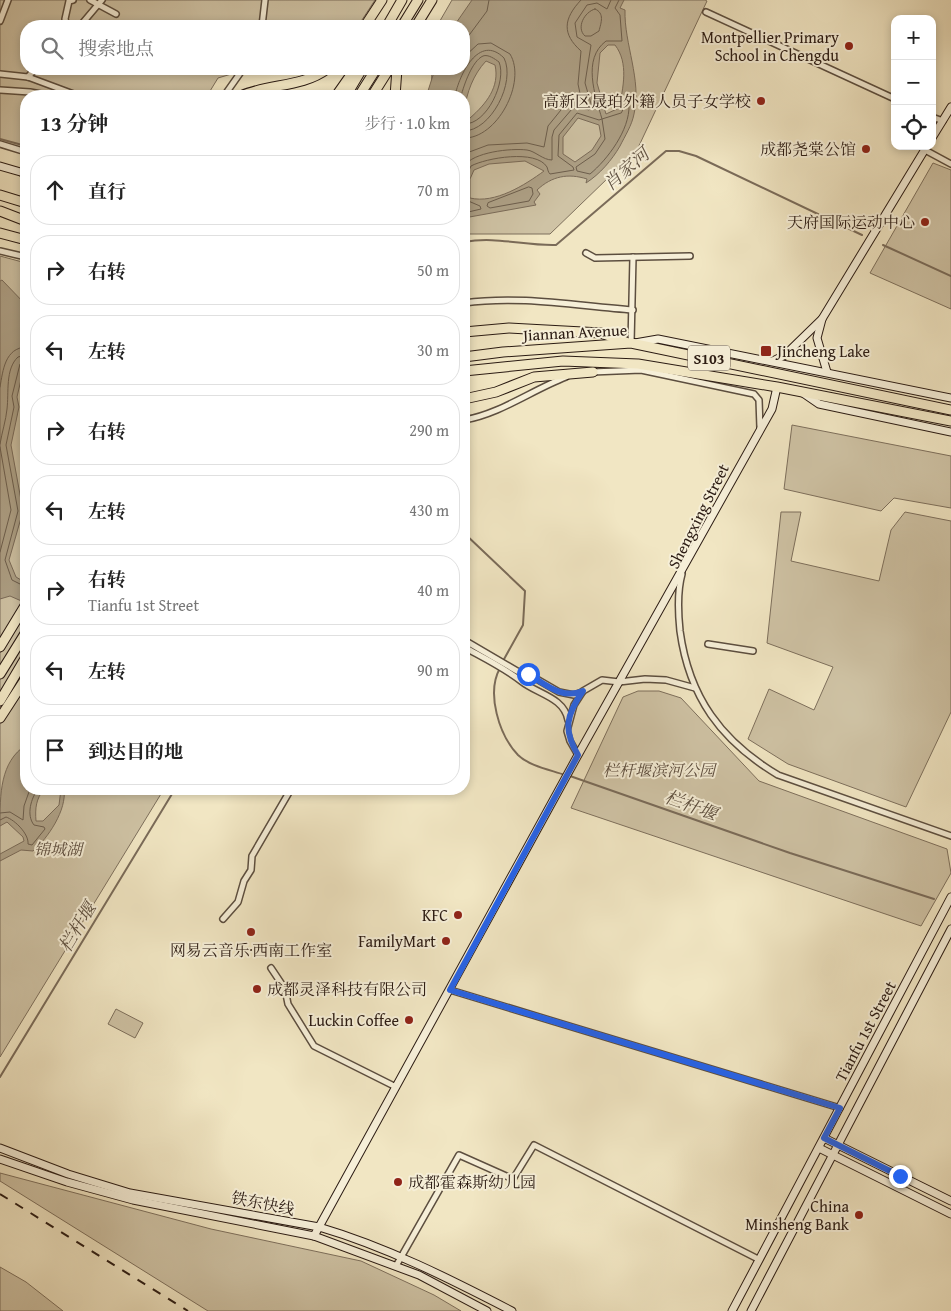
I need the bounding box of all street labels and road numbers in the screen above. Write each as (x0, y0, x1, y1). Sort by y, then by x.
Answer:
street label: Jiannan Avenue (520, 317, 628, 347)
road number: S103 (688, 346, 730, 370)
street label: Shengxing Street (661, 459, 735, 573)
street label: Tianfu 1st Street (828, 976, 902, 1086)
street label: 铁东快线 (229, 1185, 297, 1221)

